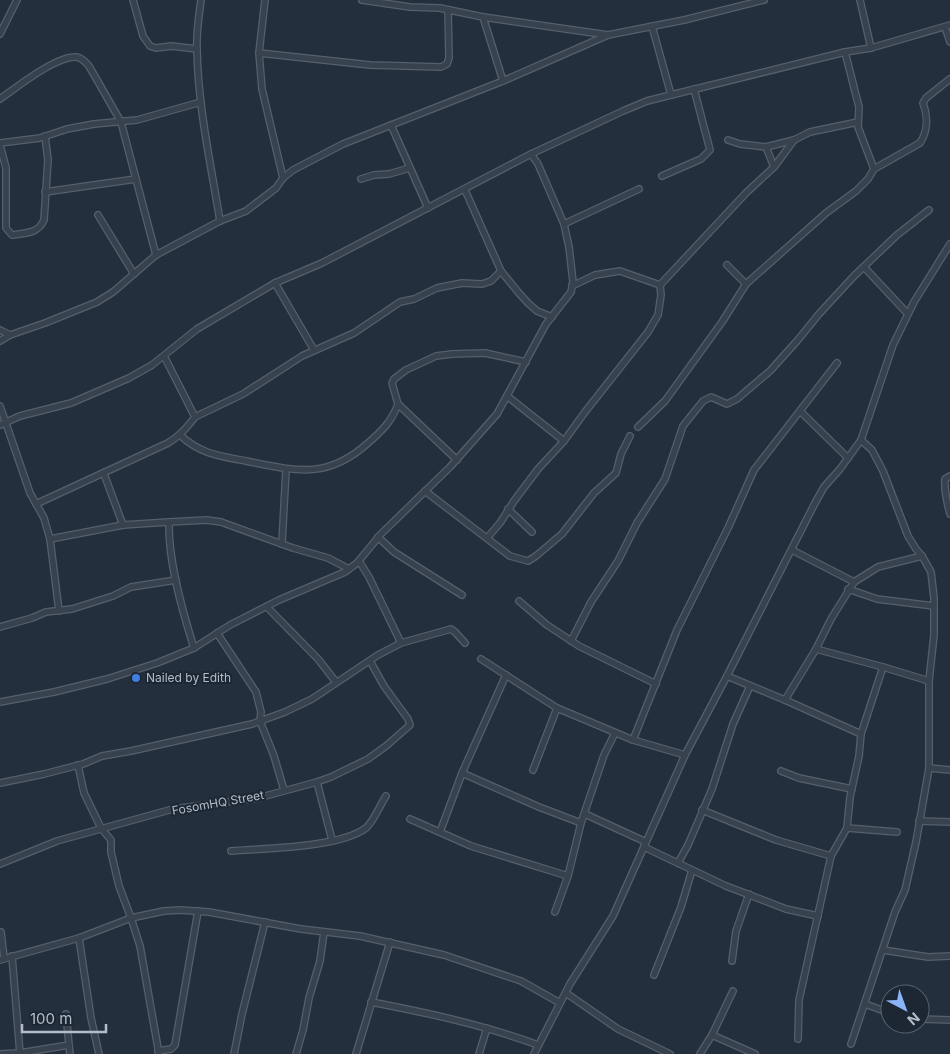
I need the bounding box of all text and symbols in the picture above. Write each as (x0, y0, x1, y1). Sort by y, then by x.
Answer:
place label: Nailed by Edith (146, 670, 231, 685)
marker: Nailed by Edith (130, 672, 142, 684)
street label: FosomHQ Street (171, 787, 265, 818)
north arrow (880, 984, 930, 1034)
scale bar (22, 1002, 106, 1034)
text: 100 m (30, 1009, 72, 1028)
text: N (904, 1009, 923, 1029)

